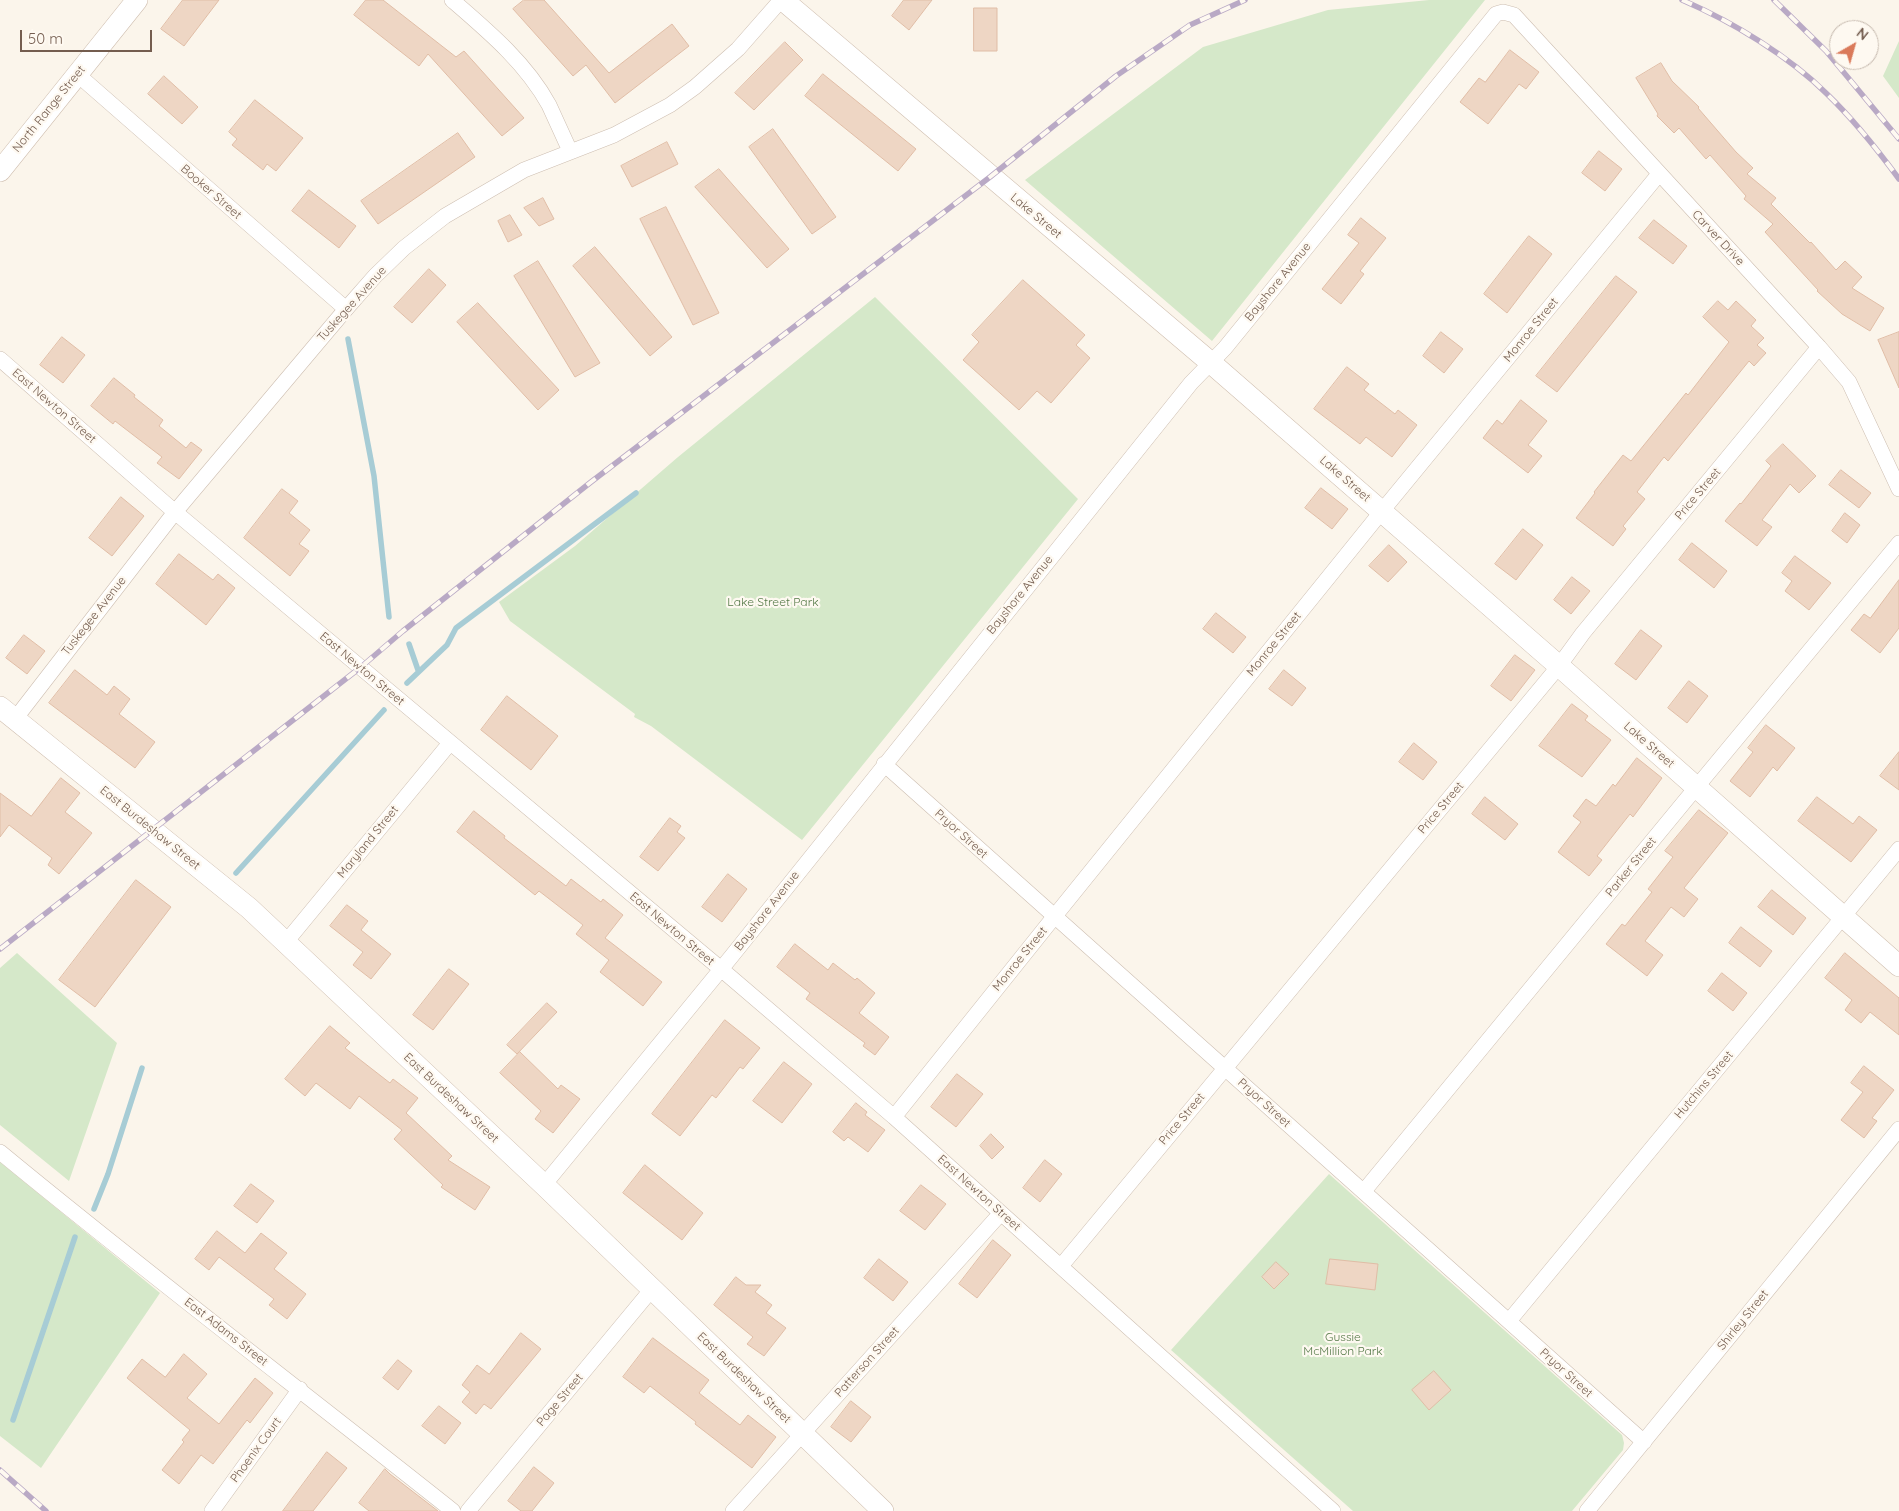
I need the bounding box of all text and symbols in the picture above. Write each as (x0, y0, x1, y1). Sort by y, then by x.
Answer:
scale bar (22, 20, 155, 52)
north arrow (1829, 20, 1879, 70)
text: N (1853, 24, 1872, 44)
text: 50 m (28, 29, 63, 48)
street label: North Range Street (10, 63, 88, 155)
street label: Booker Street (178, 162, 244, 222)
street label: Lake Street (1007, 190, 1065, 242)
street label: Carver Drive (1689, 207, 1747, 269)
street label: Bayshore Avenue (1242, 240, 1314, 324)
street label: Tuskegee Avenue (314, 263, 390, 345)
street label: Monroe Street (1501, 295, 1561, 365)
street label: East Newton Street (9, 366, 99, 446)
street label: Lake Street (1317, 453, 1373, 505)
street label: Price Street (1672, 465, 1724, 523)
street label: Bayshore Avenue (984, 553, 1056, 637)
street label: Tuskegee Avenue (59, 574, 129, 658)
park label: Lake Street Park (727, 595, 819, 609)
street label: Monroe Street (1244, 609, 1304, 679)
street label: East Newton Street (317, 629, 407, 709)
street label: Lake Street (1621, 719, 1677, 771)
street label: Price Street (1415, 779, 1467, 837)
street label: East Burdeshaw Street (97, 783, 203, 873)
street label: Maryland Street (334, 803, 402, 881)
street label: Pryor Street (931, 806, 991, 862)
street label: Parker Street (1603, 834, 1659, 900)
street label: Bayshore Avenue (731, 868, 803, 954)
street label: East Newton Street (627, 889, 717, 969)
street label: Monroe Street (990, 924, 1050, 994)
street label: Hutchins Street (1672, 1048, 1736, 1122)
street label: East Burdeshaw Street (400, 1050, 502, 1146)
street label: Pryor Street (1234, 1075, 1294, 1131)
street label: Price Street (1156, 1090, 1208, 1148)
street label: East Newton Street (935, 1152, 1023, 1234)
street label: Shirley Street (1714, 1287, 1772, 1353)
street label: East Adams Street (181, 1295, 271, 1369)
street label: Patterson Street (832, 1324, 902, 1400)
street label: East Burdeshaw Street (694, 1329, 794, 1427)
park label: Gussie McMillion Park (1303, 1330, 1383, 1358)
street label: Pryor Street (1536, 1345, 1596, 1401)
street label: Page Street (534, 1371, 586, 1429)
street label: Phoenix Court (227, 1415, 285, 1485)

